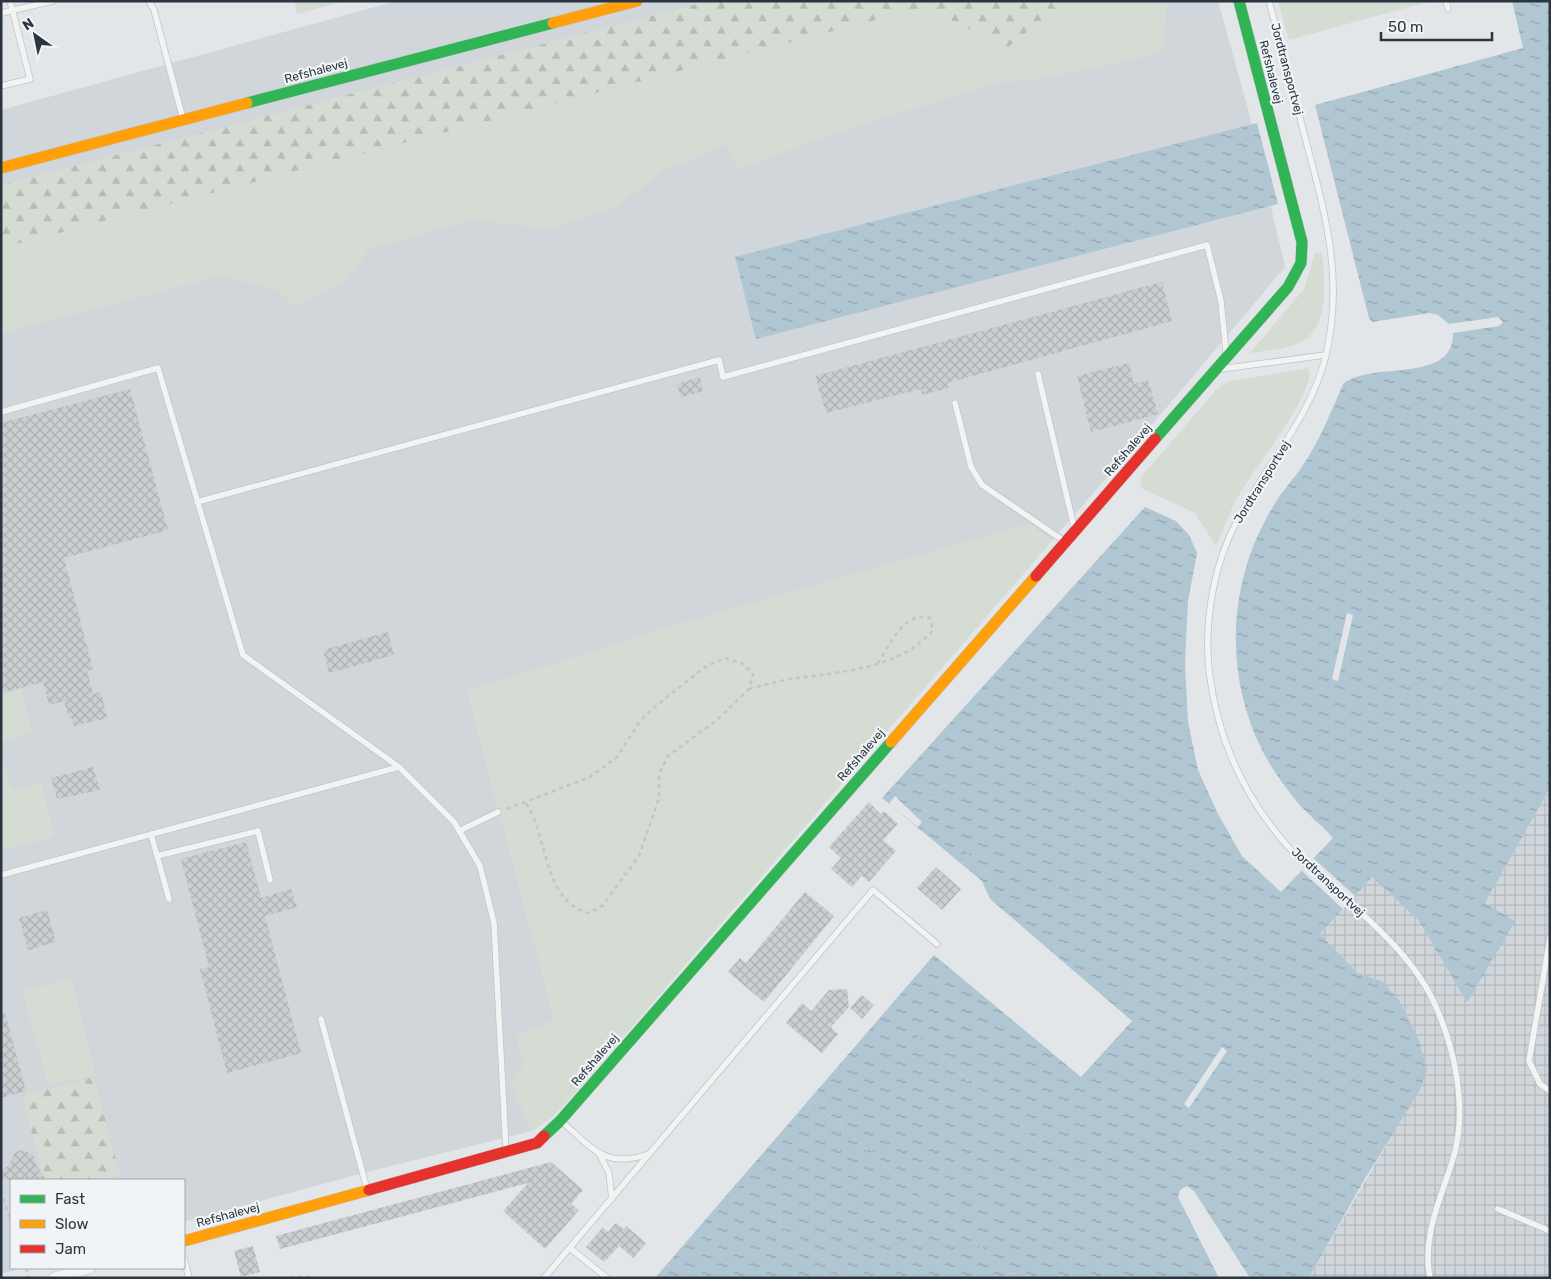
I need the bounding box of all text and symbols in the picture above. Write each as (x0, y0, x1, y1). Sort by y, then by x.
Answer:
north arrow (10, 10, 60, 60)
scale bar (1381, 10, 1492, 42)
text: N (19, 15, 37, 34)
text: 50 m (1388, 18, 1423, 36)
street label: Jordtransportvej (1268, 21, 1306, 117)
street label: Refshalevej (1256, 39, 1286, 105)
street label: Refshalevej (283, 56, 349, 86)
street label: Refshalevej (1101, 421, 1155, 479)
street label: Jordtransportvej (1231, 438, 1293, 526)
street label: Refshalevej (834, 726, 888, 784)
street label: Jordtransportvej (1289, 845, 1367, 919)
street label: Refshalevej (568, 1031, 622, 1089)
legend (10, 1179, 185, 1269)
text: Fast (55, 1190, 85, 1208)
street label: Refshalevej (195, 1200, 261, 1230)
text: Slow (55, 1215, 88, 1233)
text: Jam (55, 1240, 86, 1258)

